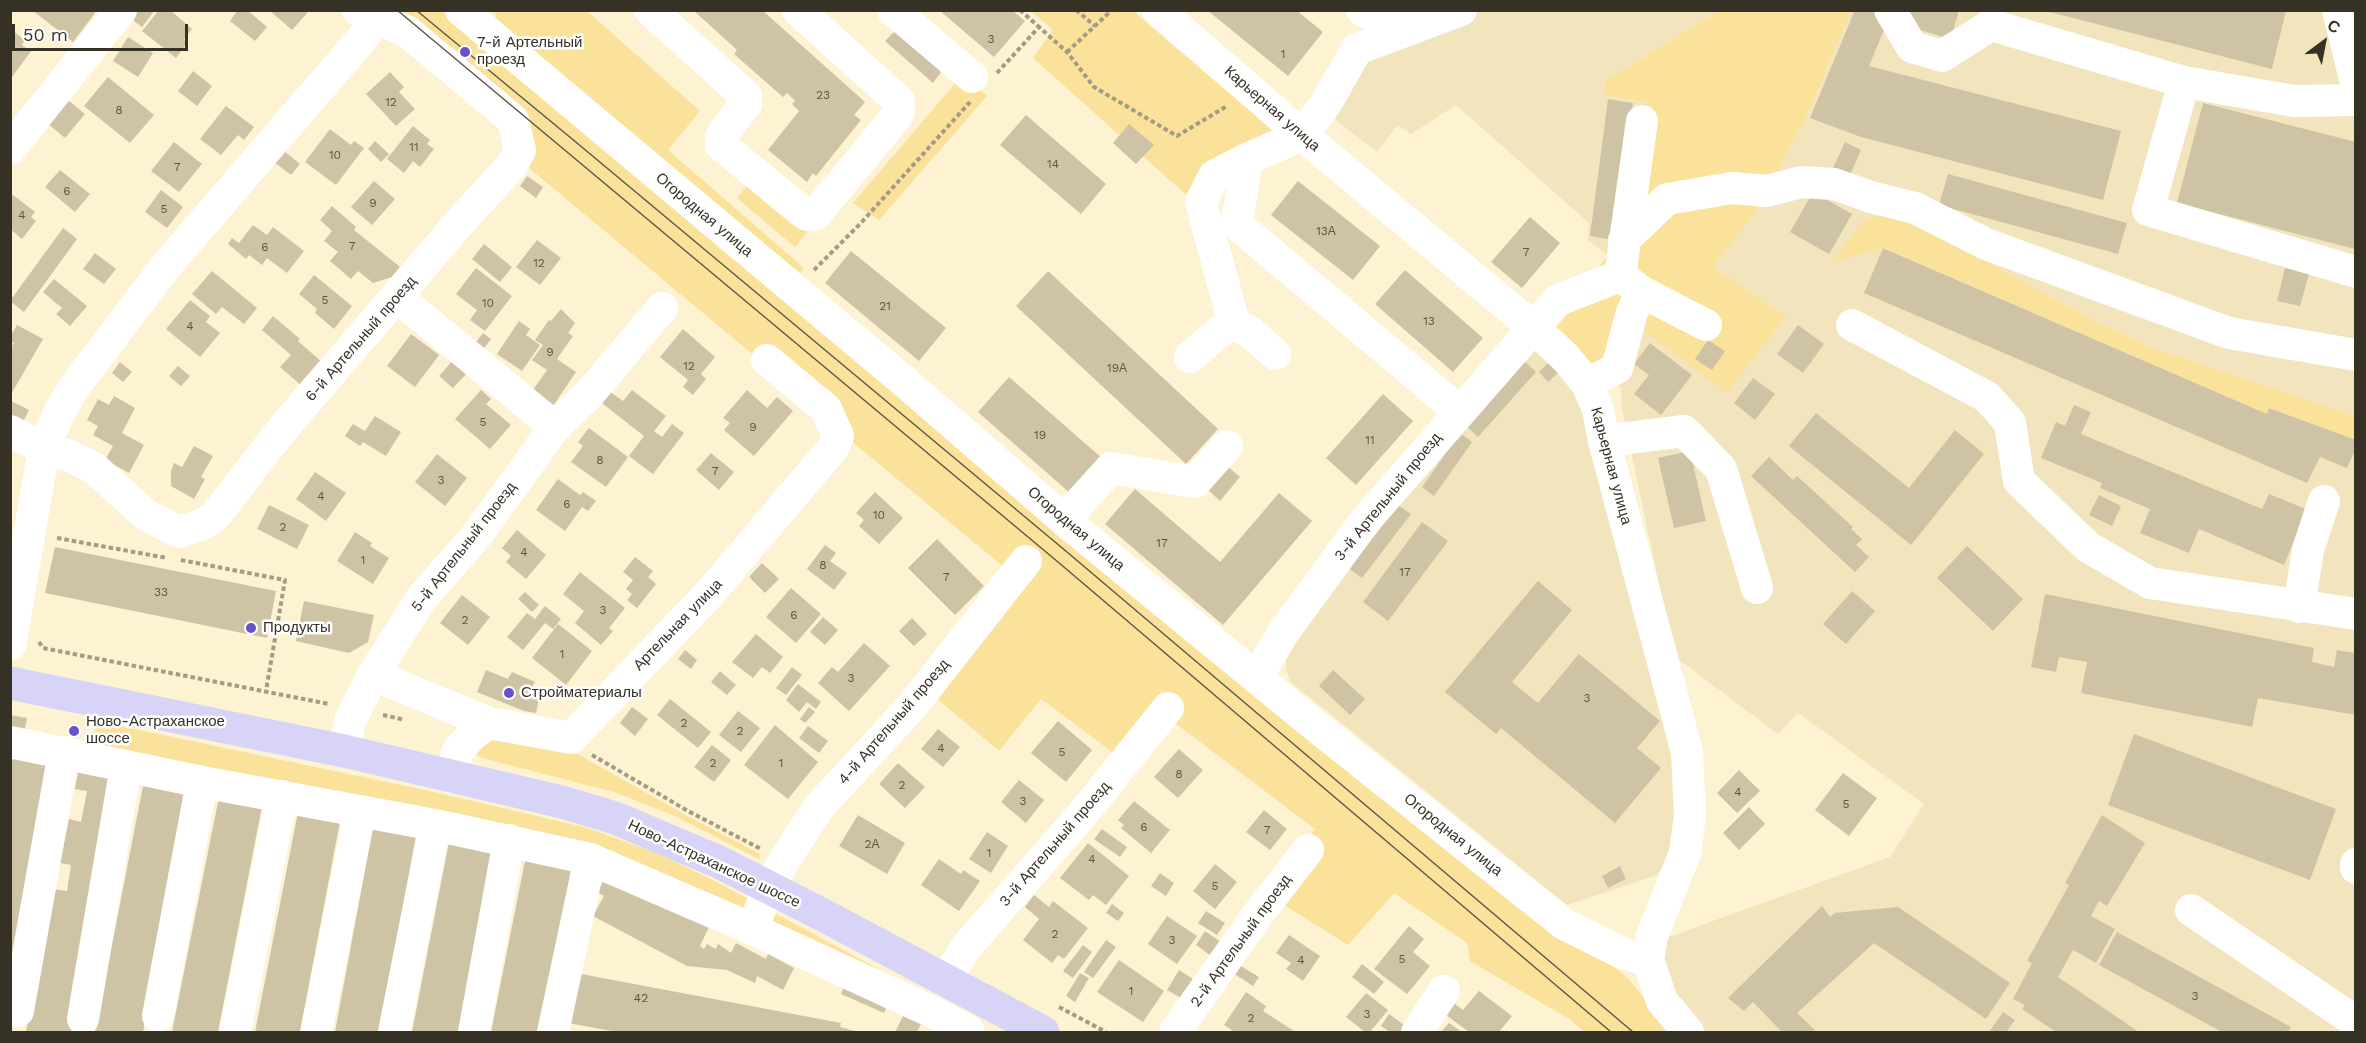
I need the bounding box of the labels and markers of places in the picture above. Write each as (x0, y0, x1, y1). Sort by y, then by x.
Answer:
place label: 7-й Артельный проезд (477, 34, 582, 69)
marker: 7-й Артельный проезд (458, 45, 472, 59)
place label: Продукты (263, 619, 331, 637)
marker: Продукты (244, 621, 258, 635)
place label: Стройматериалы (521, 684, 642, 702)
marker: Стройматериалы (502, 686, 516, 700)
place label: Ново-Астраханское шоссе (86, 713, 225, 748)
marker: Ново-Астраханское шоссе (67, 724, 81, 738)

